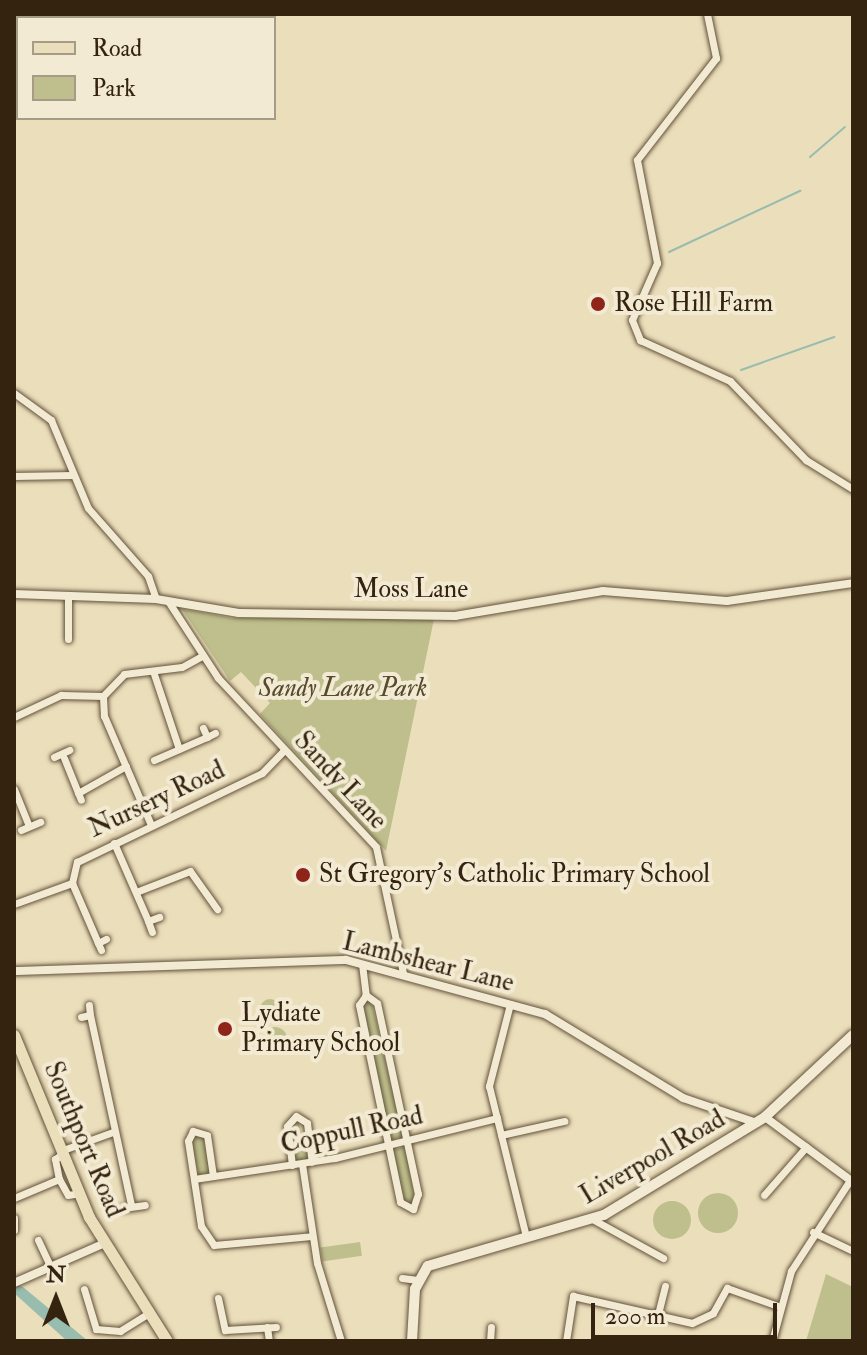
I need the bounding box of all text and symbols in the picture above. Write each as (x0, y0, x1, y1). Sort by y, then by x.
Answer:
legend (16, 16, 276, 120)
text: Road (92, 33, 142, 64)
text: Park (92, 73, 136, 104)
place label: Rose Hill Farm (614, 288, 773, 320)
marker: Rose Hill Farm (589, 295, 607, 313)
street label: Moss Lane (354, 574, 468, 606)
park label: Sandy Lane Park (259, 673, 427, 705)
street label: Sandy Lane (287, 726, 393, 836)
street label: Nursery Road (84, 755, 230, 845)
place label: St Gregory's Catholic Primary School (319, 859, 710, 891)
marker: St Gregory's Catholic Primary School (294, 866, 312, 884)
street label: Lambshear Lane (339, 927, 517, 999)
place label: Lydiate Primary School (241, 998, 400, 1060)
marker: Lydiate Primary School (216, 1020, 234, 1038)
street label: Southport Road (36, 1058, 130, 1222)
street label: Coppull Road (278, 1101, 426, 1161)
street label: Liverpool Road (575, 1104, 731, 1212)
north arrow (16, 1259, 96, 1339)
text: N (46, 1261, 66, 1289)
scale bar (595, 1287, 781, 1337)
text: 200 m (605, 1301, 665, 1332)

